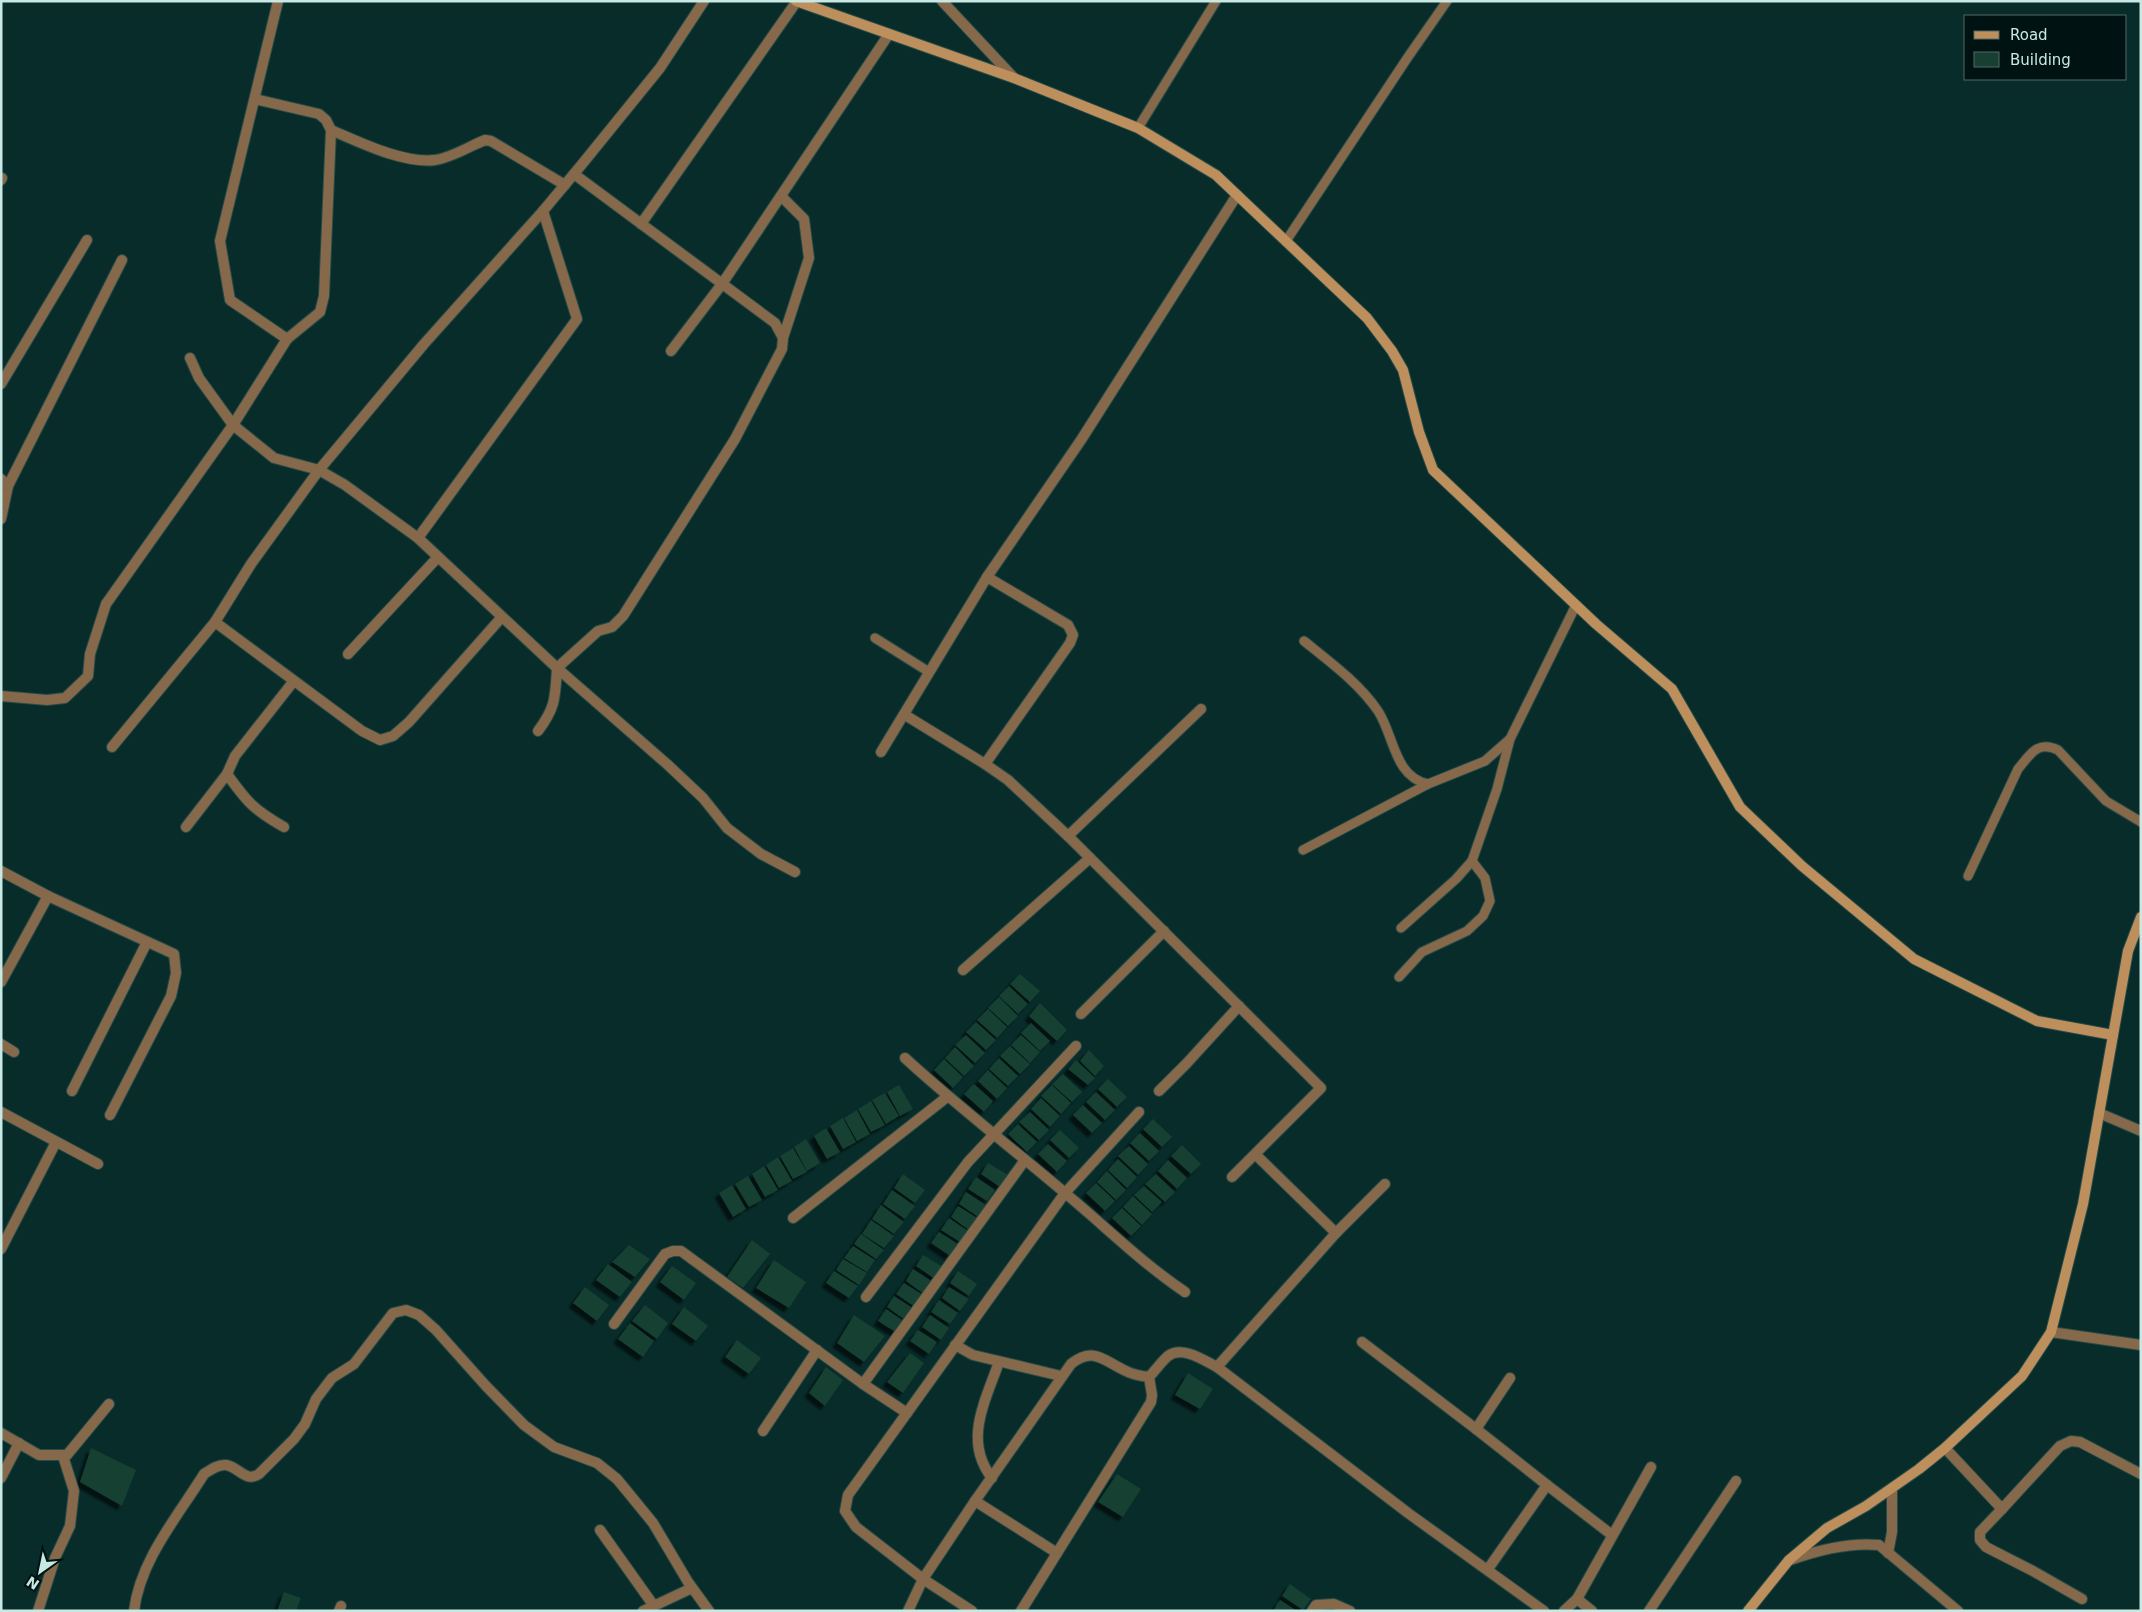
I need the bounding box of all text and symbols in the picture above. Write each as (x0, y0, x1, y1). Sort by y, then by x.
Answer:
legend (1964, 15, 2127, 80)
text: Road (2010, 26, 2048, 44)
text: Building (2010, 51, 2071, 69)
north arrow (15, 1547, 65, 1597)
text: N (24, 1573, 42, 1593)

